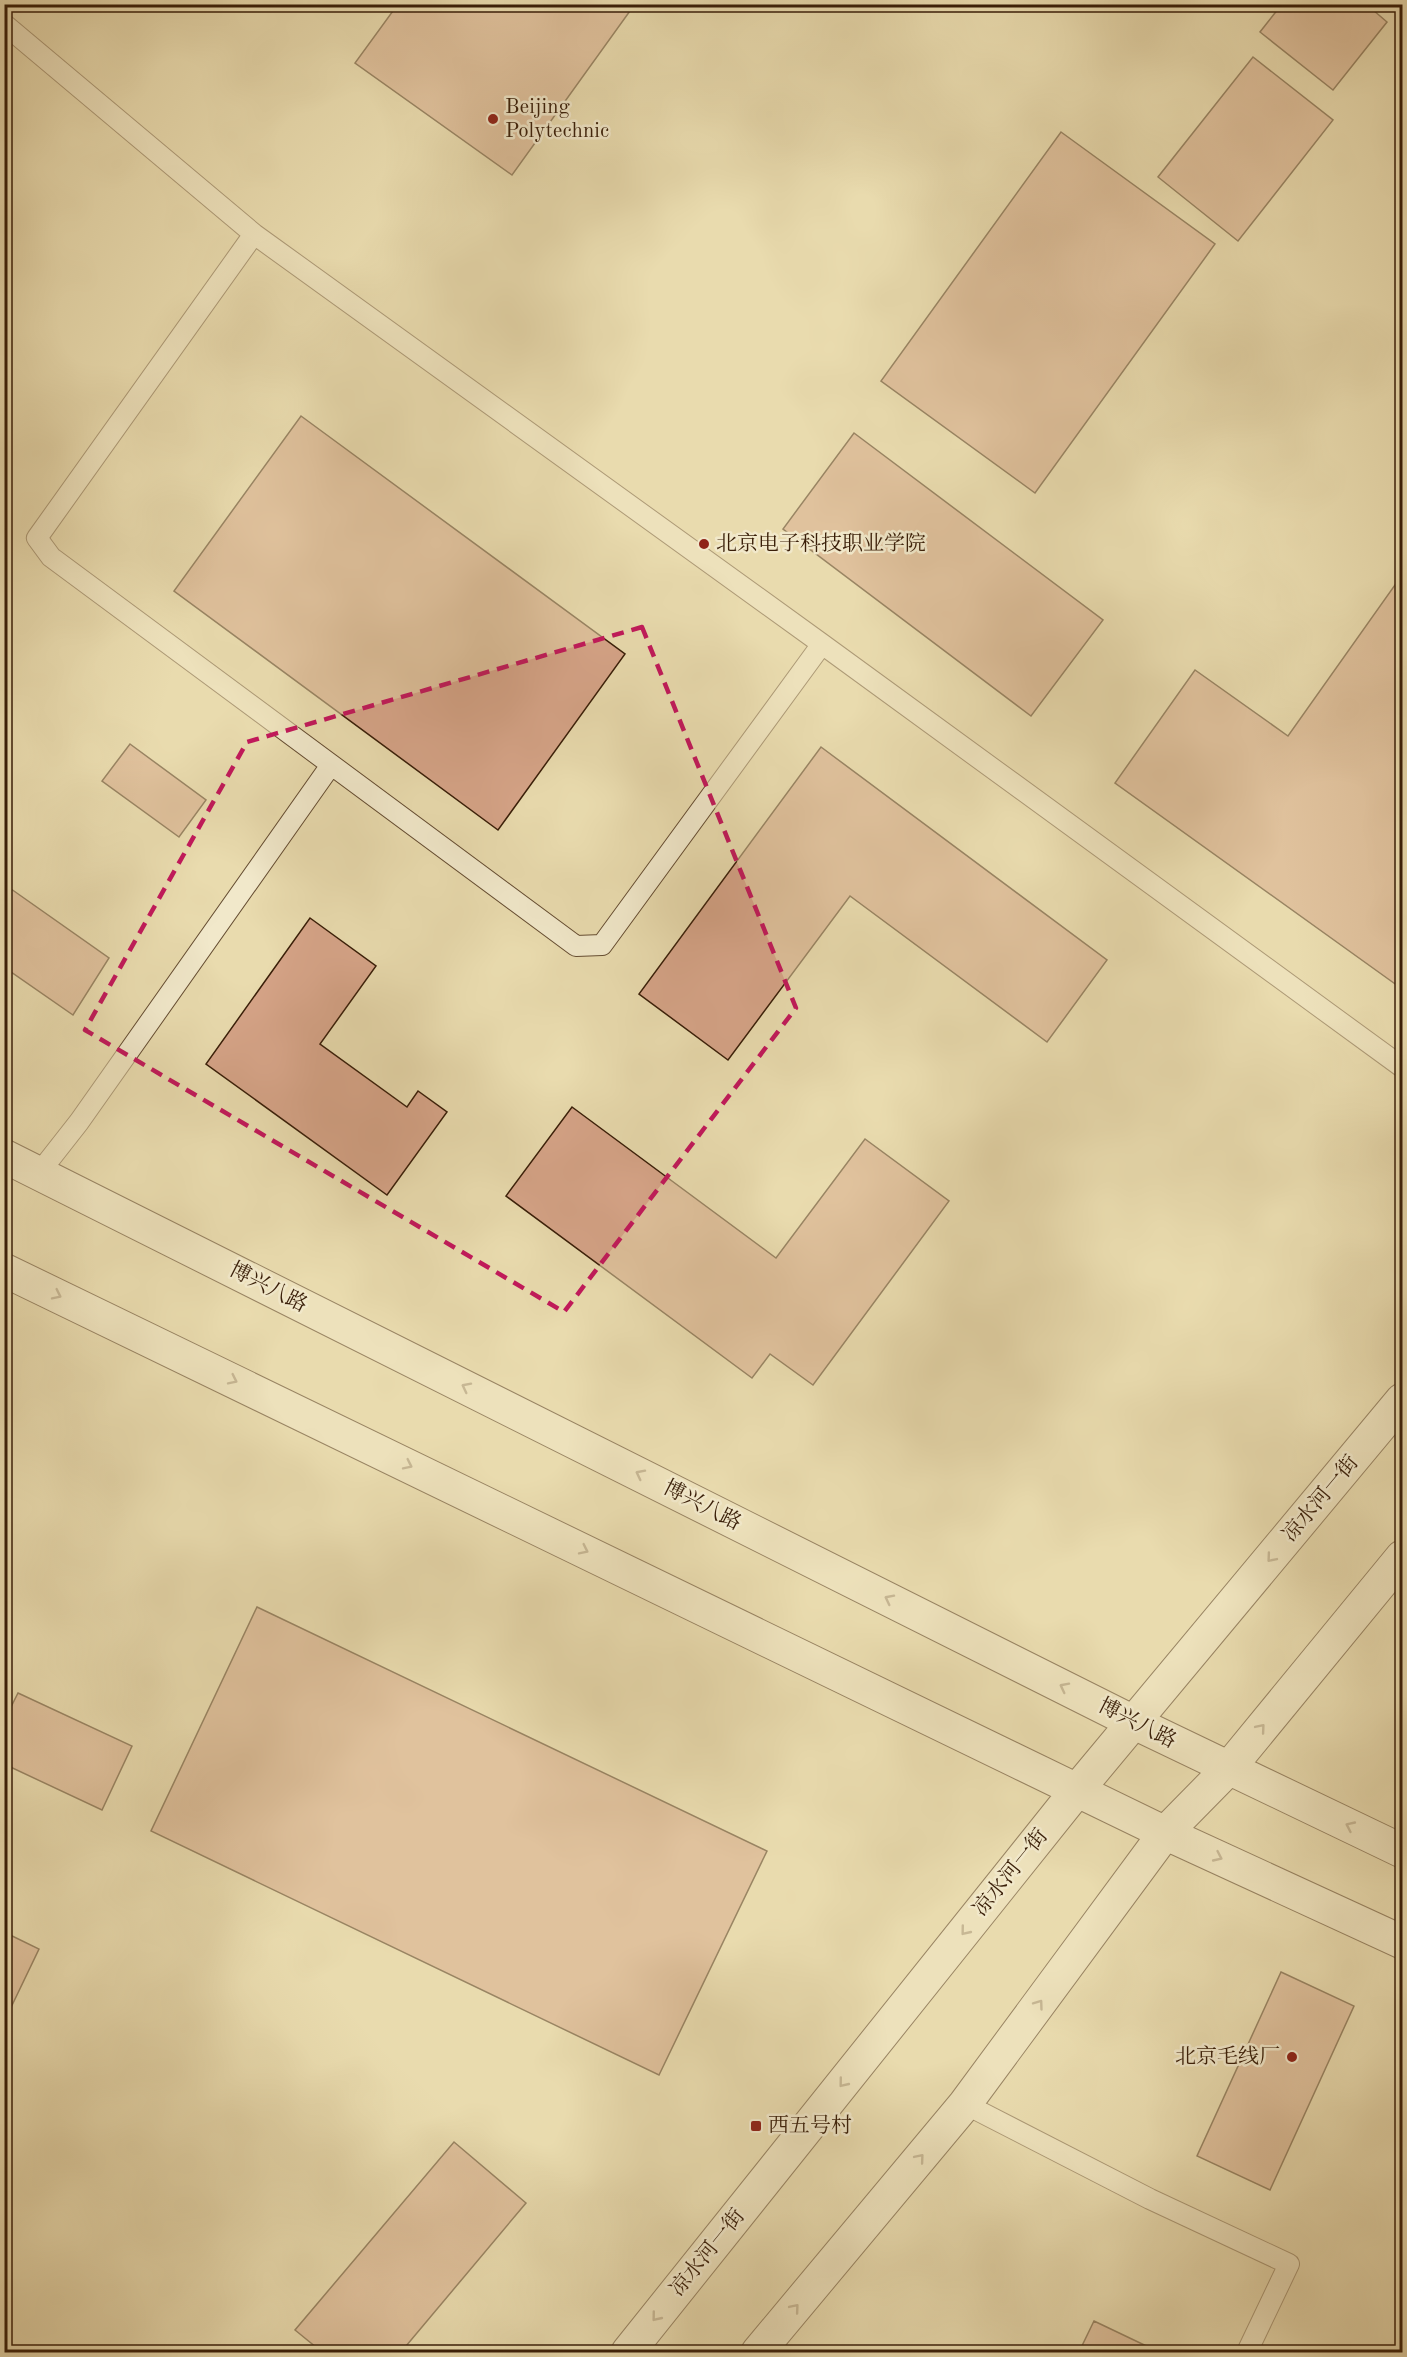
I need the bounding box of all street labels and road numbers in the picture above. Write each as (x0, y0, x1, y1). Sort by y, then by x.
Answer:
street label: 博兴八路 (226, 1258, 311, 1316)
street label: 凉水河一街 (1278, 1451, 1363, 1546)
street label: 博兴八路 (660, 1476, 745, 1534)
street label: 博兴八路 (1095, 1694, 1180, 1752)
street label: 凉水河一街 (968, 1824, 1052, 1920)
street label: 凉水河一街 (665, 2204, 749, 2300)

